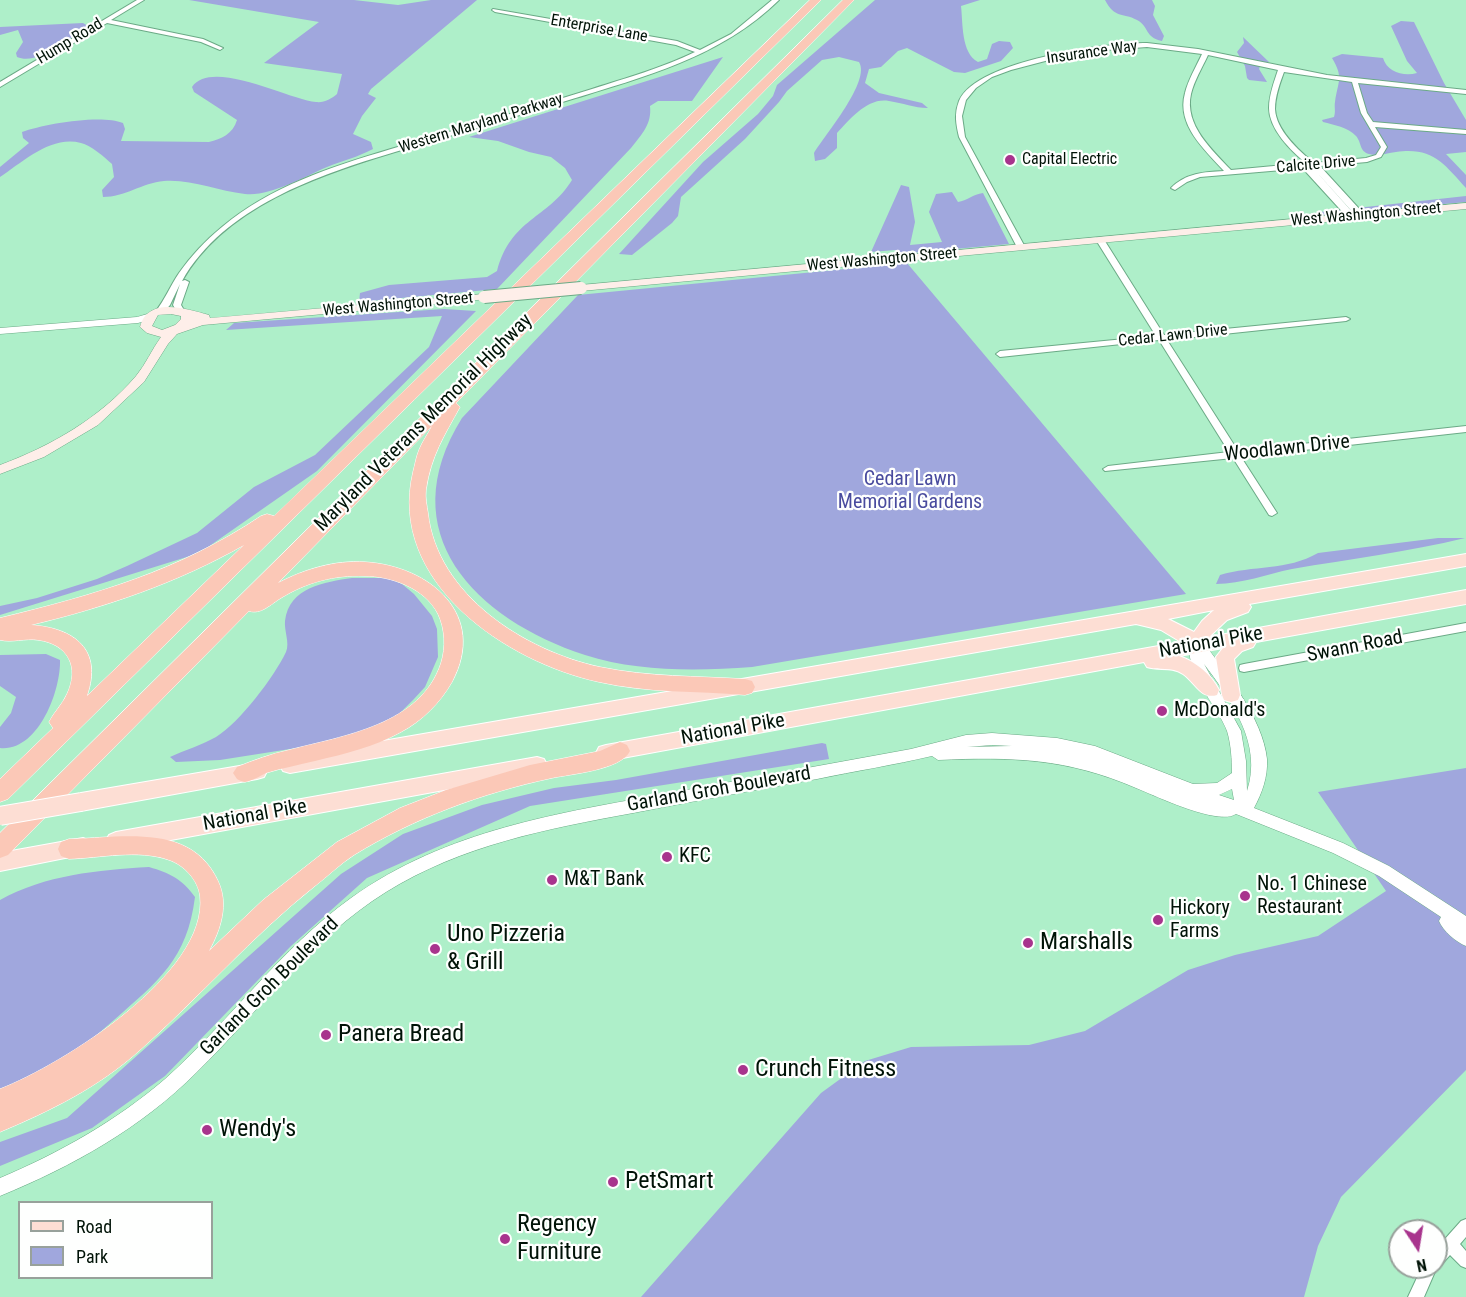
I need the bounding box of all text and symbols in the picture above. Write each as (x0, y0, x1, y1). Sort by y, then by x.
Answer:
street label: Enterprise Lane (549, 11, 649, 47)
street label: Hump Road (34, 15, 106, 69)
street label: Insurance Way (1045, 37, 1139, 69)
street label: Western Maryland Parkway (397, 90, 565, 158)
place label: Capital Electric (1022, 150, 1117, 170)
street label: Calcite Drive (1276, 152, 1356, 178)
marker: Capital Electric (1003, 153, 1017, 167)
street label: West Washington Street (1290, 199, 1442, 231)
street label: West Washington Street (806, 244, 958, 276)
street label: West Washington Street (322, 289, 474, 321)
street label: Maryland Veterans Memorial Highway (310, 309, 538, 537)
street label: Cedar Lawn Drive (1117, 321, 1229, 351)
street label: Woodlawn Drive (1223, 430, 1351, 468)
park label: Cedar Lawn Memorial Gardens (838, 468, 982, 515)
street label: National Pike (1157, 622, 1265, 664)
street label: Swann Road (1305, 626, 1405, 668)
place label: McDonald's (1174, 699, 1265, 723)
marker: McDonald's (1155, 704, 1169, 718)
street label: National Pike (679, 709, 787, 751)
street label: Garland Groh Boulevard (625, 762, 813, 818)
street label: National Pike (201, 795, 309, 837)
place label: KFC (679, 845, 711, 869)
marker: KFC (660, 850, 674, 864)
place label: M&T Bank (564, 868, 644, 892)
marker: M&T Bank (545, 873, 559, 887)
place label: No. 1 Chinese Restaurant (1257, 873, 1367, 920)
marker: No. 1 Chinese Restaurant (1238, 889, 1252, 903)
place label: Hickory Farms (1170, 897, 1230, 944)
street label: Garland Groh Boulevard (196, 913, 344, 1061)
marker: Hickory Farms (1151, 913, 1165, 927)
place label: Uno Pizzeria & Grill (447, 921, 565, 977)
place label: Marshalls (1040, 929, 1133, 957)
marker: Marshalls (1021, 936, 1035, 950)
marker: Uno Pizzeria & Grill (428, 942, 442, 956)
place label: Panera Bread (338, 1021, 464, 1049)
marker: Panera Bread (319, 1028, 333, 1042)
place label: Crunch Fitness (755, 1056, 896, 1084)
marker: Crunch Fitness (736, 1063, 750, 1077)
place label: Wendy's (219, 1116, 296, 1144)
marker: Wendy's (200, 1123, 214, 1137)
place label: PetSmart (625, 1168, 714, 1196)
marker: PetSmart (606, 1175, 620, 1189)
legend (18, 1201, 213, 1279)
place label: Regency Furniture (517, 1211, 601, 1267)
text: Road (76, 1216, 112, 1237)
north arrow (1388, 1219, 1448, 1279)
marker: Regency Furniture (498, 1232, 512, 1246)
text: Park (76, 1246, 108, 1267)
text: N (1415, 1255, 1428, 1275)

